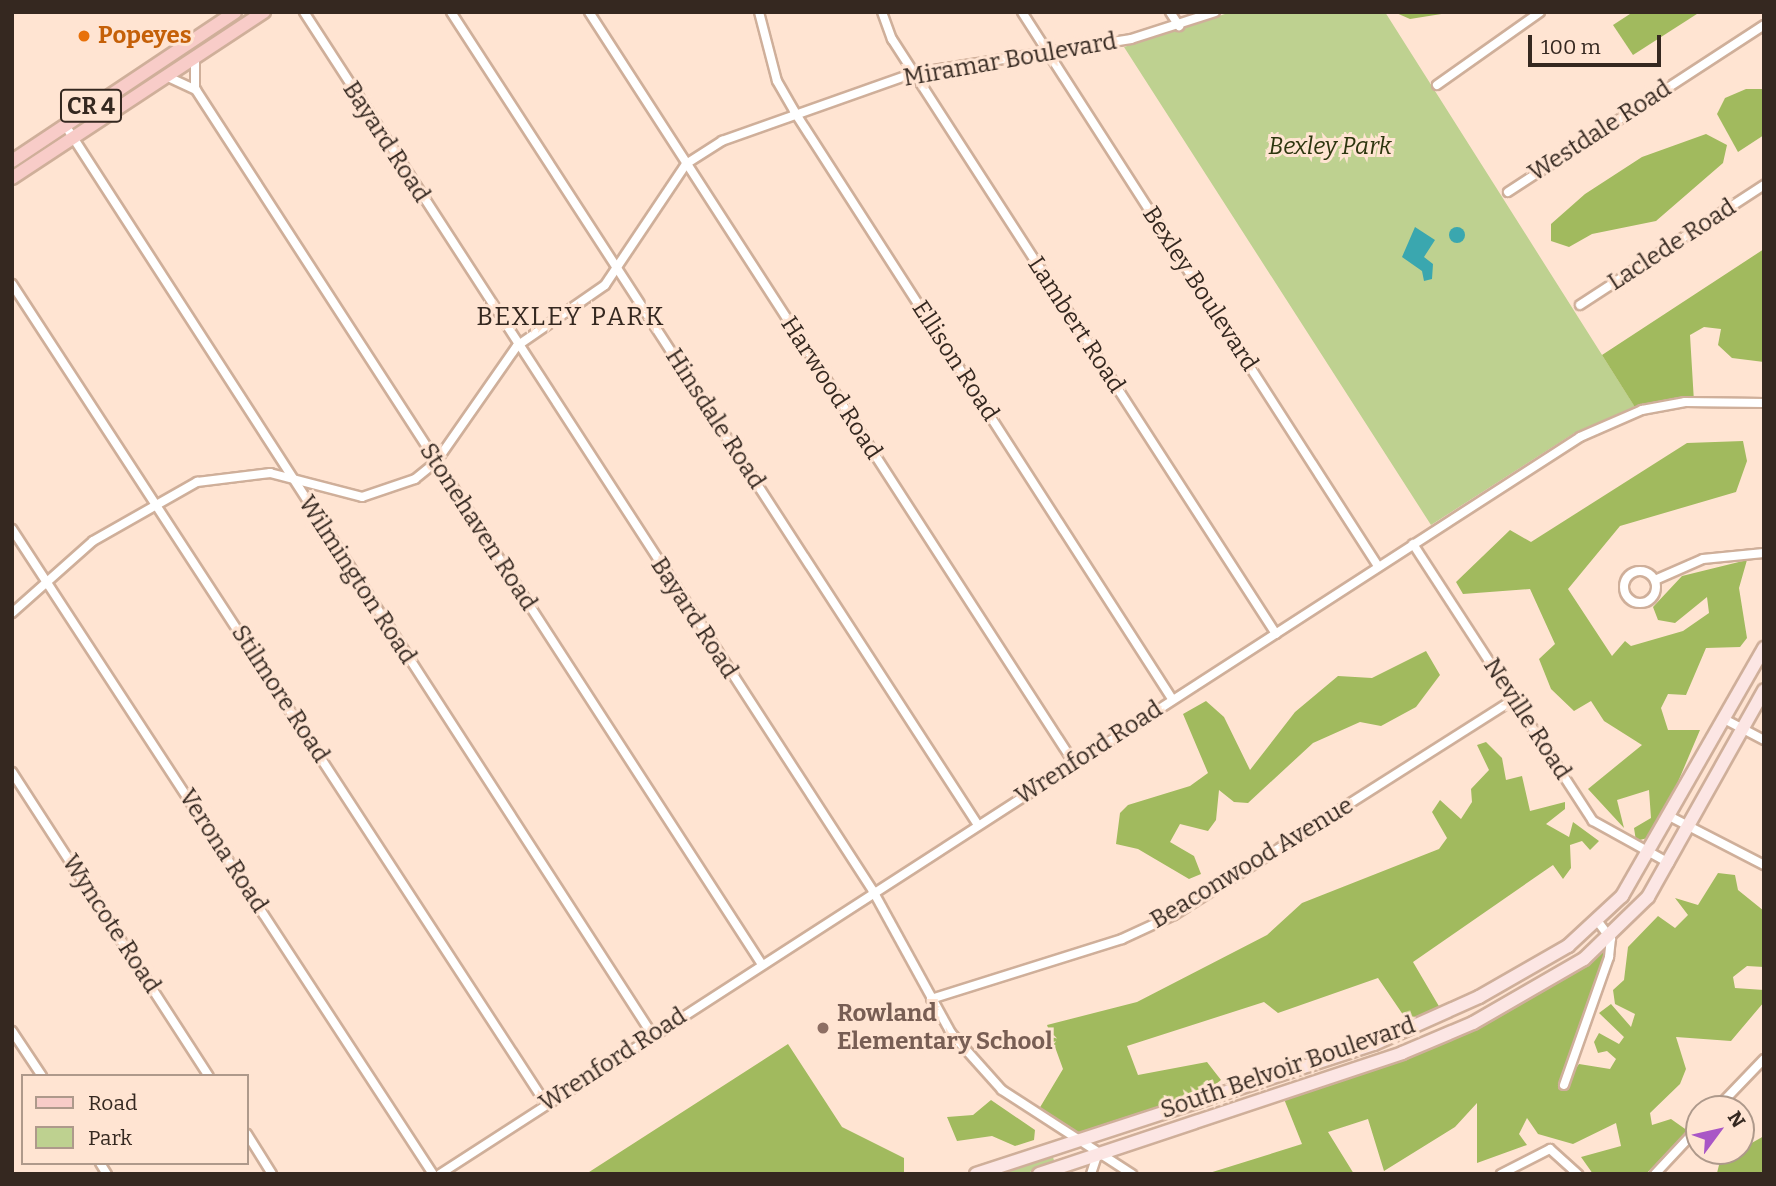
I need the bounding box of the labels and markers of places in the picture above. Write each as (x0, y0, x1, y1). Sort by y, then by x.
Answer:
place label: Popeyes (98, 22, 192, 50)
marker: Popeyes (76, 28, 92, 44)
place label: Rowland Elementary School (837, 1000, 1053, 1056)
marker: Rowland Elementary School (815, 1020, 831, 1036)

